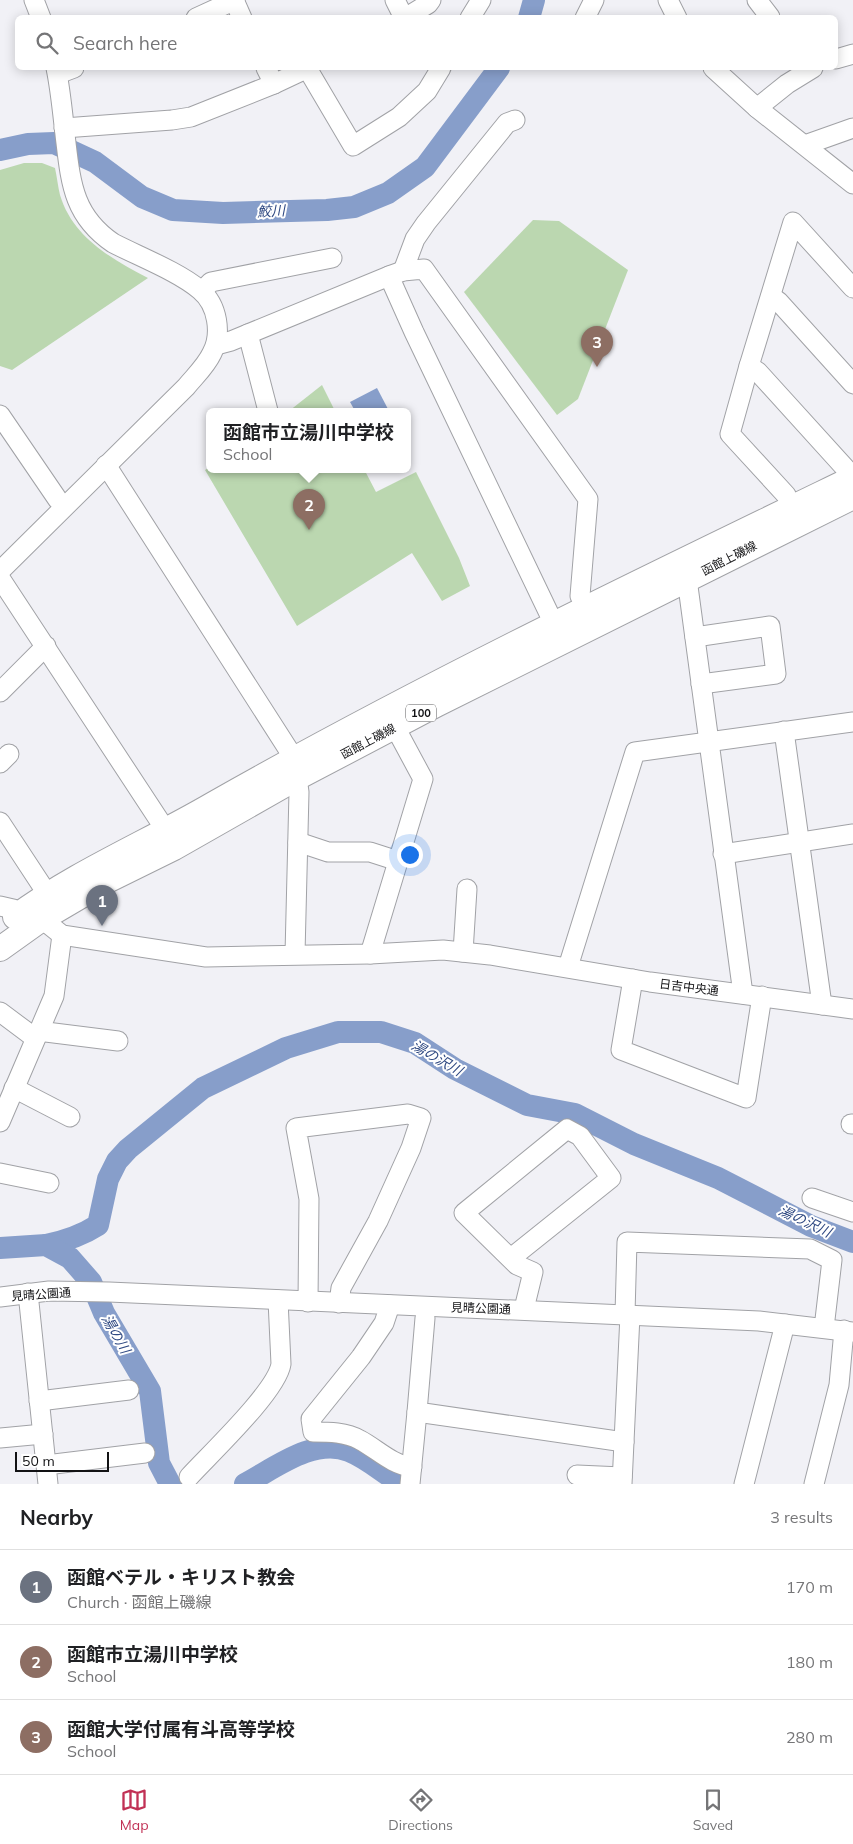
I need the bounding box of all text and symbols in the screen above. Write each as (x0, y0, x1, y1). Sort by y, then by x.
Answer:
search box (15, 15, 838, 70)
icon: search (33, 29, 61, 57)
text: Search here (73, 31, 177, 55)
water label: 鮫川 (257, 201, 287, 221)
pin: 3 (581, 326, 613, 367)
popup (206, 408, 411, 473)
text: 函館市立湯川中学校 (223, 420, 394, 444)
text: School (223, 444, 272, 464)
pin: 2 (293, 489, 325, 530)
street label: 函館上磯線 (699, 538, 759, 578)
road number: 100 (406, 704, 436, 721)
street label: 函館上磯線 (338, 720, 398, 762)
your location (397, 842, 423, 868)
pin: 1 (86, 885, 118, 926)
street label: 日吉中央通 (658, 976, 720, 998)
water label: 湯の沢川 (408, 1036, 467, 1081)
water label: 湯の沢川 (776, 1201, 836, 1242)
street label: 見晴公園通 (11, 1284, 71, 1304)
street label: 見晴公園通 (451, 1299, 511, 1317)
water label: 湯の川 (98, 1311, 135, 1358)
scale bar (15, 1449, 109, 1472)
text: 50 m (22, 1452, 55, 1470)
text: Nearby (20, 1504, 93, 1530)
text: 3 results (770, 1507, 833, 1527)
text: 函館ベテル・キリスト教会 (67, 1565, 295, 1589)
text: 1 (31, 1577, 41, 1597)
text: 170 m (786, 1577, 833, 1597)
text: Church · 函館上磯線 (67, 1592, 212, 1612)
text: 函館市立湯川中学校 (67, 1642, 238, 1666)
text: 2 (31, 1652, 41, 1672)
text: 180 m (786, 1652, 833, 1672)
text: School (67, 1666, 116, 1686)
text: 函館大学付属有斗高等学校 (67, 1717, 295, 1741)
text: 3 (31, 1727, 41, 1747)
text: 280 m (786, 1727, 833, 1747)
text: School (67, 1741, 116, 1761)
tab: Map (120, 1786, 149, 1834)
tab: Directions (388, 1786, 453, 1834)
tab: Saved (693, 1786, 733, 1834)

